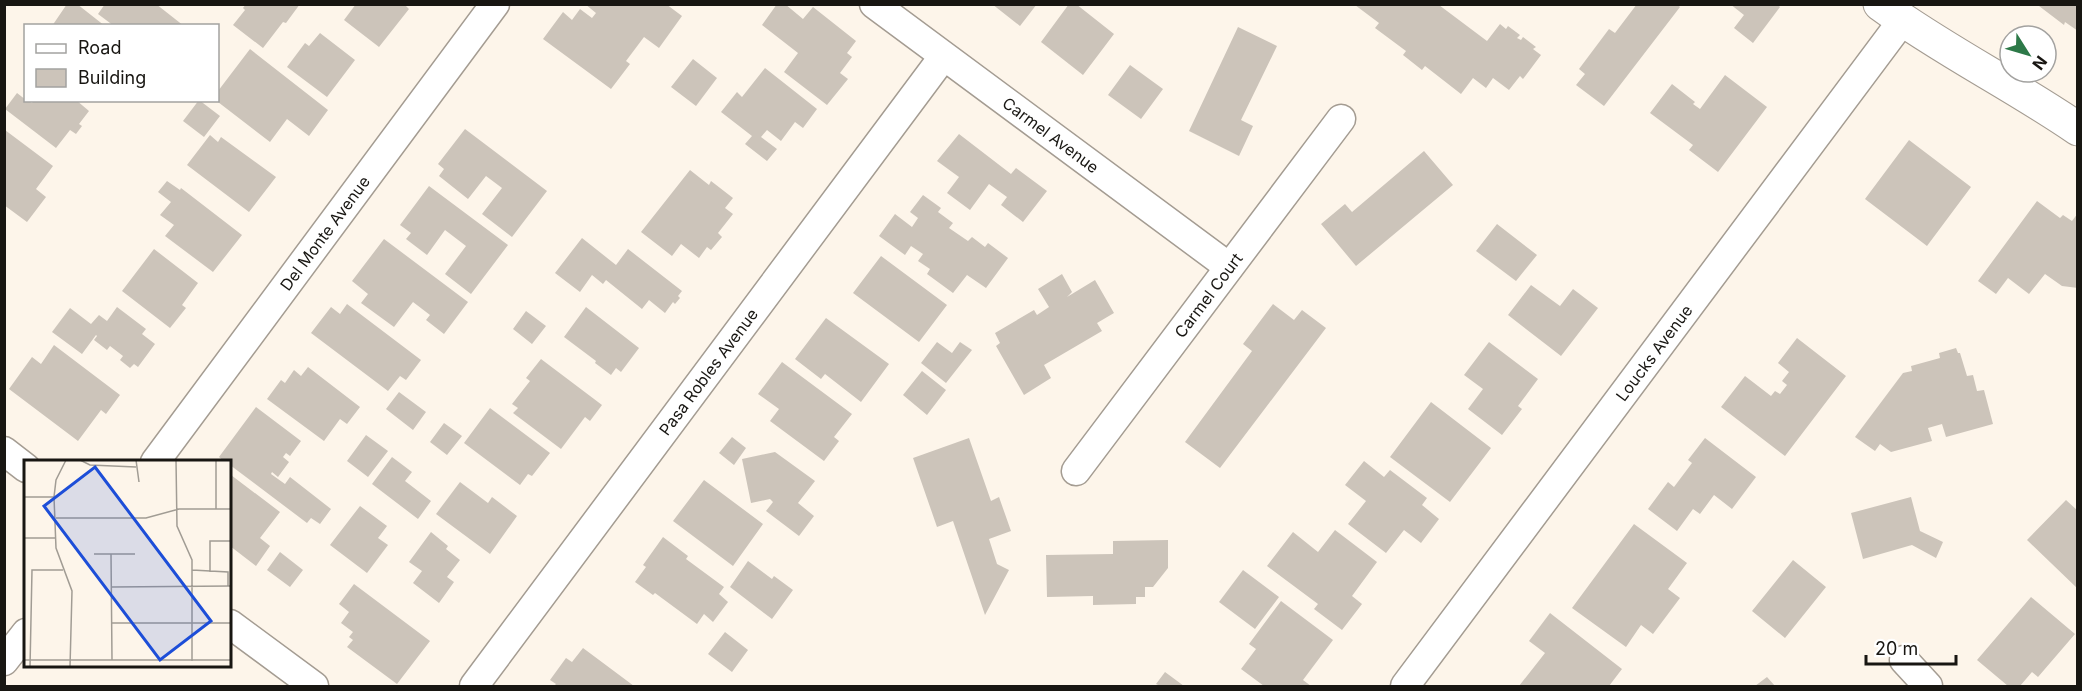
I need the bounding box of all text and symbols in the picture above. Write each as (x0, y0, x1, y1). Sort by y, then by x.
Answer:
legend (24, 24, 219, 102)
north arrow (1998, 24, 2058, 84)
text: Road (78, 37, 121, 58)
text: N (2028, 52, 2052, 74)
text: Building (78, 67, 146, 88)
street label: Carmel Avenue (999, 93, 1103, 177)
street label: Del Monte Avenue (276, 172, 374, 294)
street label: Carmel Court (1170, 249, 1247, 342)
street label: Loucks Avenue (1612, 301, 1697, 405)
street label: Pasa Robles Avenue (655, 304, 762, 439)
inset map (24, 460, 231, 667)
scale bar (1866, 628, 1956, 666)
text: 20 m (1875, 638, 1918, 659)

